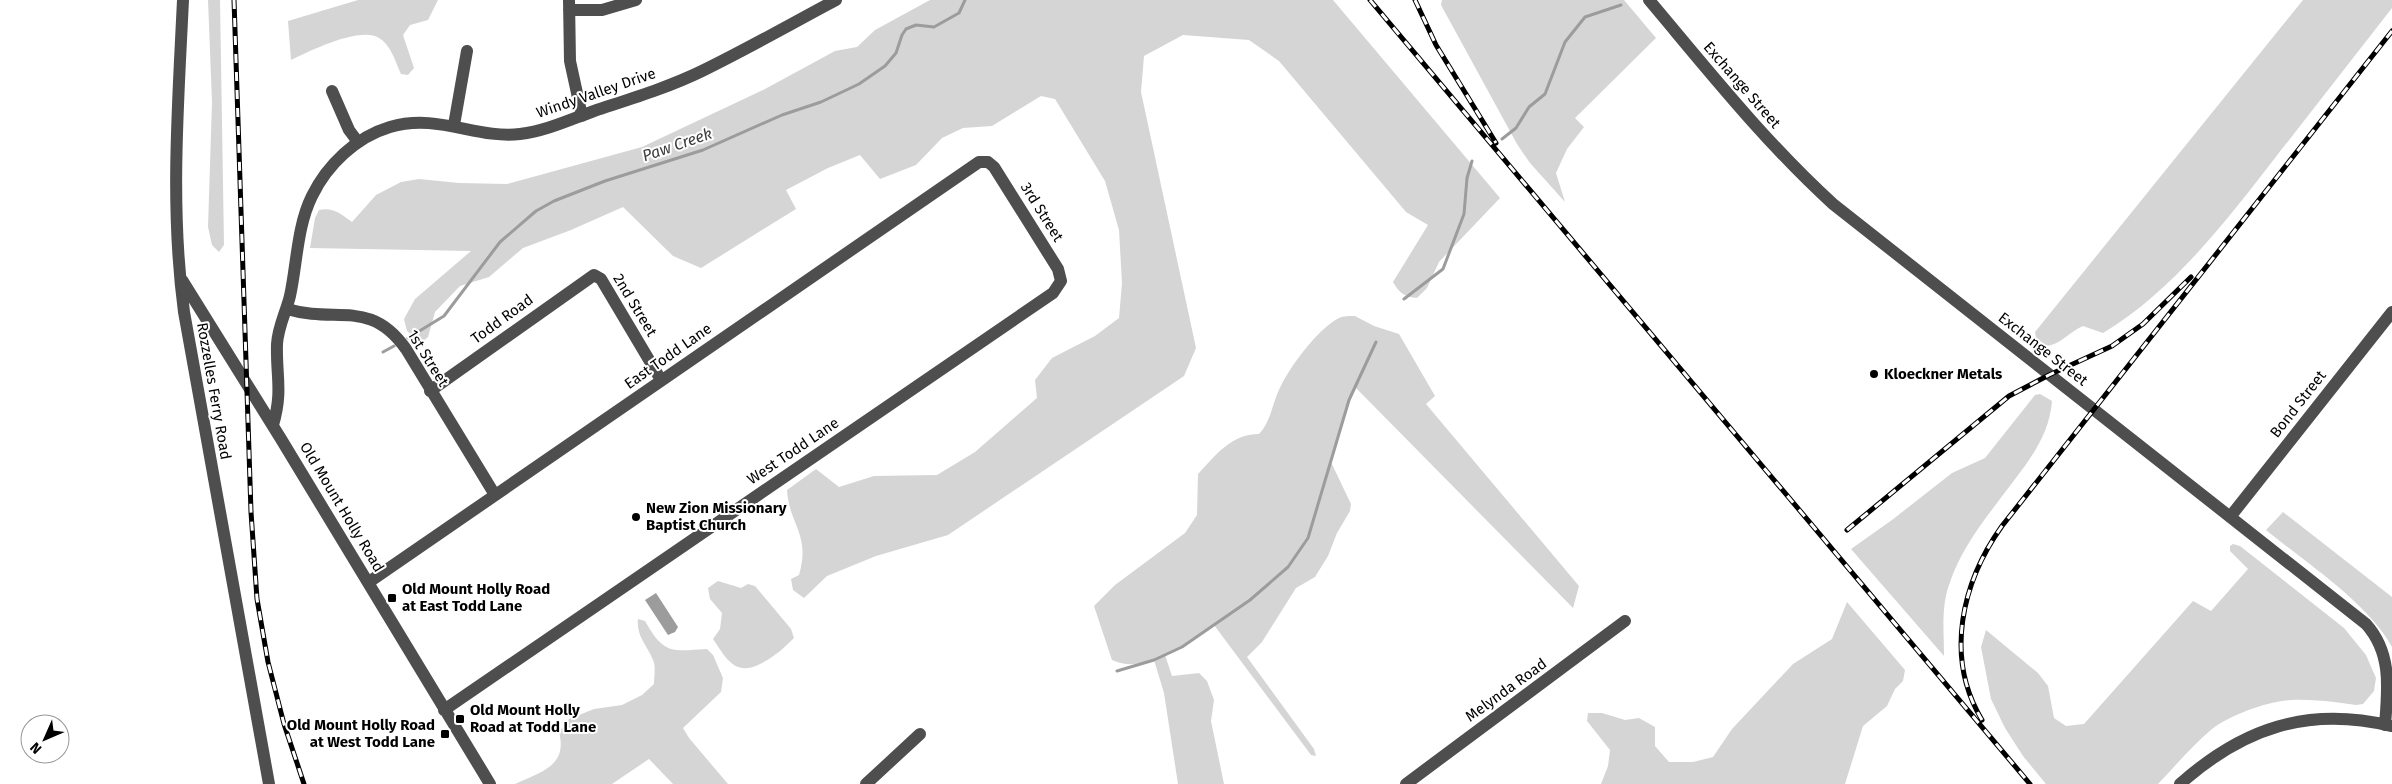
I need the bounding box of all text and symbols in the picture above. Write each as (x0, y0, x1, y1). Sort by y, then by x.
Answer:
street label: Exchange Street (1700, 38, 1785, 132)
street label: Windy Valley Drive (534, 64, 658, 122)
water label: Paw Creek (640, 124, 715, 165)
street label: 3rd Street (1017, 179, 1068, 245)
street label: 2nd Street (609, 270, 661, 340)
street label: Todd Road (468, 290, 536, 348)
street label: Exchange Street (1995, 309, 2092, 390)
street label: East Todd Lane (621, 319, 715, 393)
street label: Rozzelles Ferry Road (193, 321, 235, 461)
street label: 1st Street (404, 326, 453, 390)
place label: Kloeckner Metals (1884, 365, 2002, 383)
street label: Bond Street (2266, 366, 2330, 441)
marker: Kloeckner Metals (1868, 368, 1880, 380)
street label: West Todd Lane (744, 414, 842, 488)
street label: Old Mount Holly Road (296, 439, 388, 575)
place label: New Zion Missionary Baptist Church (646, 499, 787, 534)
marker: New Zion Missionary Baptist Church (630, 511, 642, 523)
place label: Old Mount Holly Road at East Todd Lane (402, 580, 550, 615)
marker: Old Mount Holly Road at East Todd Lane (386, 592, 398, 604)
street label: Melynda Road (1462, 655, 1550, 725)
place label: Old Mount Holly Road at Todd Lane (470, 701, 596, 736)
marker: Old Mount Holly Road at Todd Lane (454, 713, 466, 725)
north arrow (20, 714, 70, 764)
place label: Old Mount Holly Road at West Todd Lane (287, 716, 435, 751)
marker: Old Mount Holly Road at West Todd Lane (439, 728, 451, 740)
text: N (27, 739, 45, 757)

